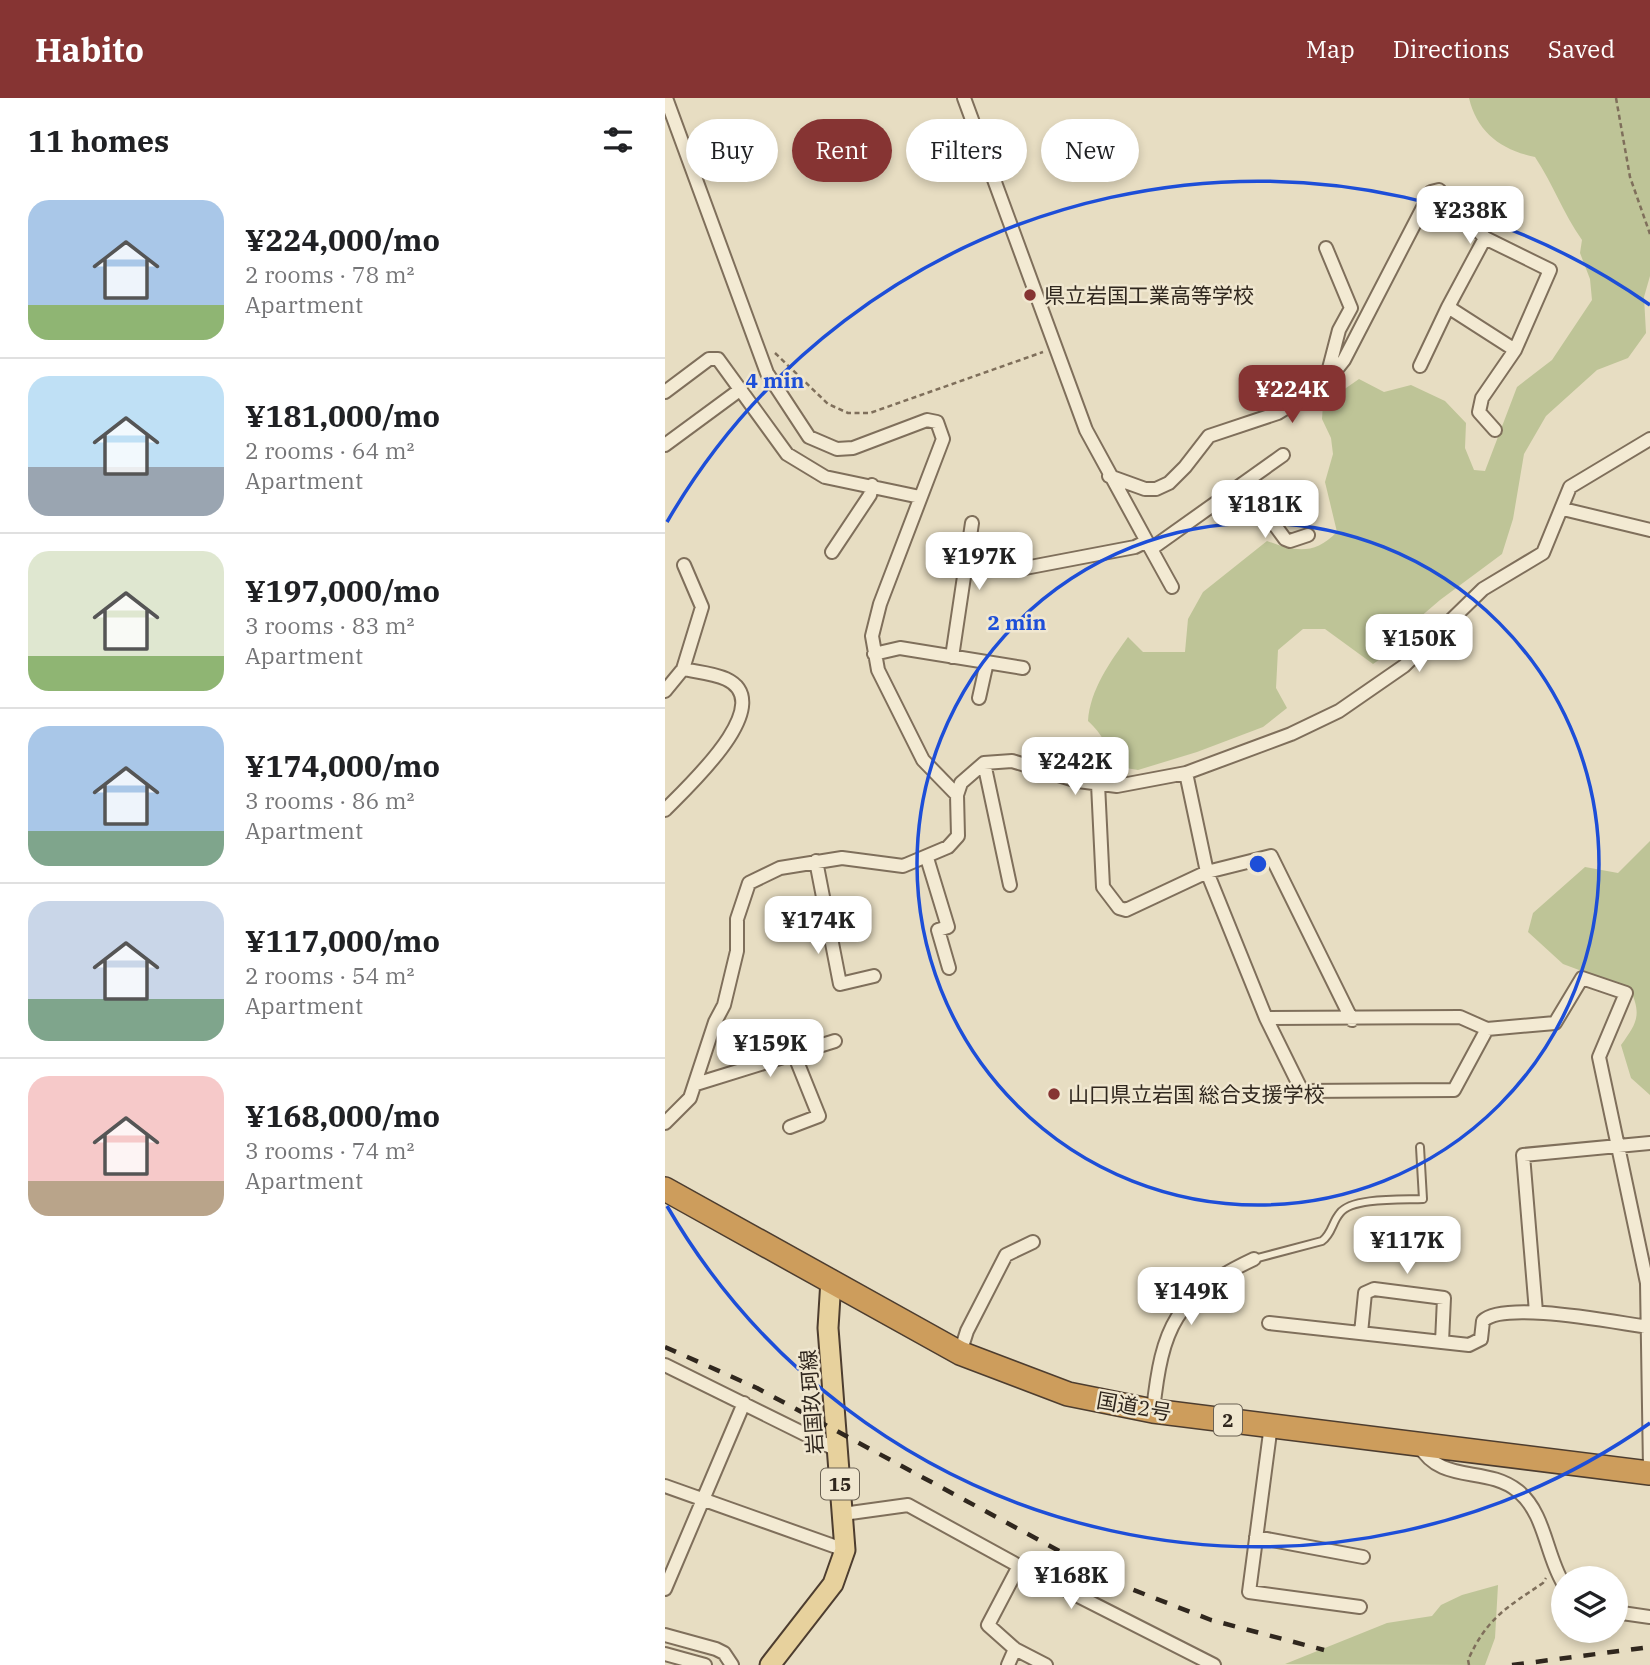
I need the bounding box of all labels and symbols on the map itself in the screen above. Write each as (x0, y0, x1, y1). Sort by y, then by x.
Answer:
pin: ¥238K (1421, 186, 1519, 246)
place label: 県立岩国工業高等学校 (1044, 281, 1254, 309)
marker: 県立岩国工業高等学校 (1022, 287, 1038, 303)
text: 4 min (746, 366, 804, 394)
pin: ¥224K (1243, 366, 1341, 425)
pin: ¥181K (1216, 480, 1314, 540)
pin: ¥197K (930, 532, 1028, 592)
text: 2 min (988, 608, 1046, 636)
pin: ¥150K (1370, 614, 1468, 674)
pin: ¥242K (1026, 738, 1124, 797)
centre of rings (1246, 852, 1270, 876)
pin: ¥174K (769, 896, 867, 956)
pin: ¥159K (721, 1020, 819, 1079)
place label: 山口県立岩国 総合支援学校 (1068, 1080, 1325, 1108)
marker: 山口県立岩国 総合支援学校 (1046, 1086, 1062, 1102)
pin: ¥117K (1358, 1216, 1456, 1276)
pin: ¥149K (1142, 1268, 1240, 1327)
street label: 岩国玖珂線 (793, 1349, 829, 1455)
street label: 国道2号 (1094, 1386, 1174, 1426)
road number: 2 (1214, 1404, 1242, 1436)
road number: 15 (821, 1468, 859, 1500)
pin: ¥168K (1022, 1552, 1120, 1611)

